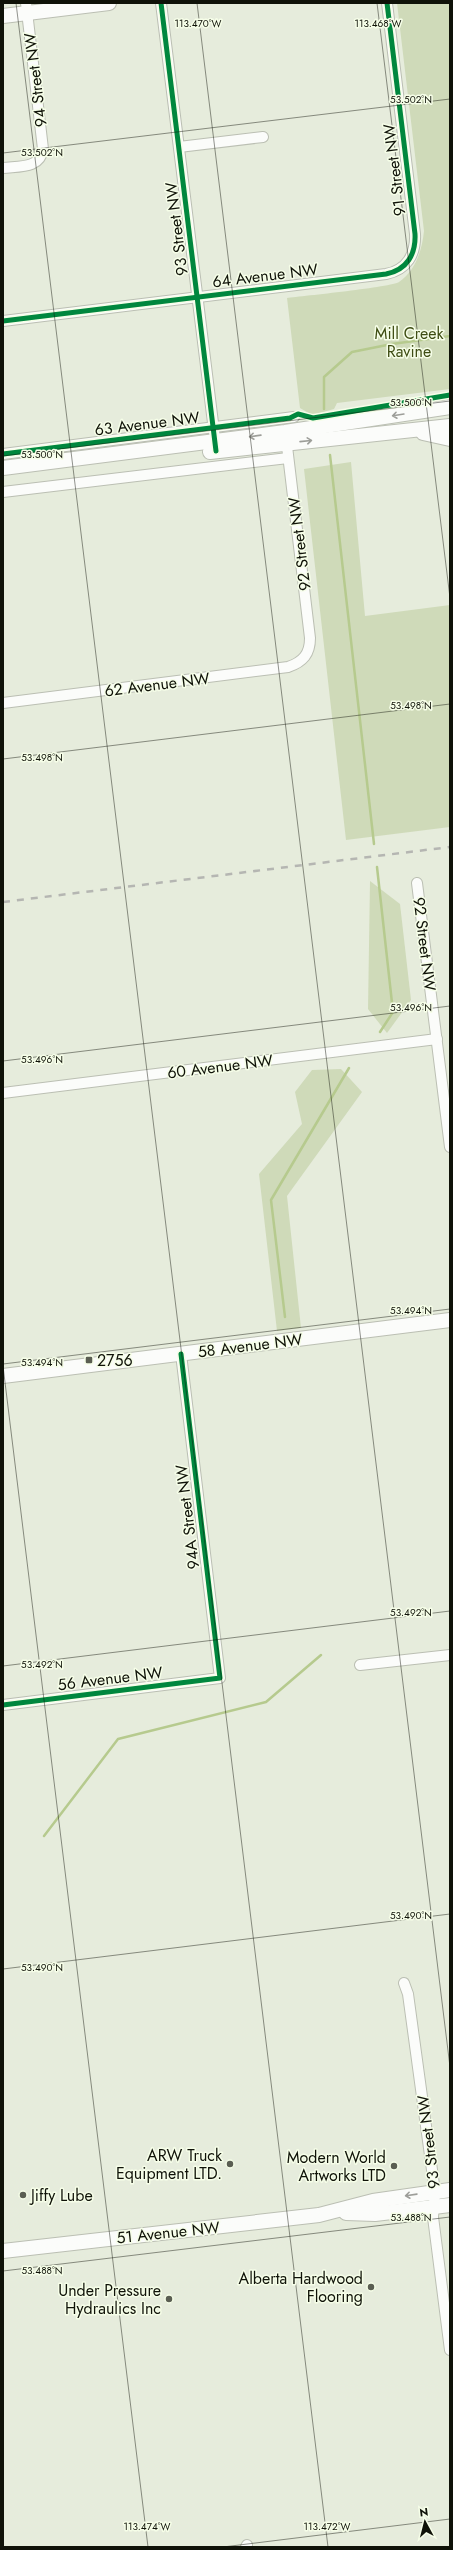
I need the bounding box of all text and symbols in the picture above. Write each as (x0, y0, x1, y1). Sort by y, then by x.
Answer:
text: 113.470°W (174, 16, 222, 31)
text: 113.468°W (354, 16, 402, 31)
street label: 94 Street NW (18, 31, 53, 128)
text: 53.502°N (390, 92, 432, 107)
street label: 91 Street NW (377, 123, 412, 217)
text: 53.502°N (21, 145, 63, 160)
street label: 93 Street NW (159, 181, 194, 277)
street label: 64 Avenue NW (211, 258, 319, 293)
park label: Mill Creek Ravine (374, 322, 444, 363)
text: 53.500°N (390, 395, 432, 410)
street label: 63 Avenue NW (93, 406, 201, 441)
one-way arrow (392, 411, 405, 419)
one-way arrow (249, 432, 262, 440)
one-way arrow (299, 437, 312, 444)
text: 53.500°N (21, 447, 63, 462)
street label: 92 Street NW (282, 496, 317, 592)
street label: 62 Avenue NW (103, 667, 211, 702)
text: 53.498°N (390, 698, 432, 713)
text: 53.498°N (21, 750, 63, 765)
street label: 92 Street NW (407, 896, 442, 992)
text: 53.496°N (390, 1000, 432, 1015)
street label: 60 Avenue NW (166, 1049, 274, 1084)
text: 53.496°N (21, 1052, 63, 1067)
text: 53.494°N (390, 1303, 432, 1318)
street label: 58 Avenue NW (196, 1328, 304, 1363)
place label: 2756 (97, 1349, 133, 1372)
text: 53.494°N (21, 1355, 63, 1370)
marker: 2756 (84, 1355, 94, 1365)
street label: 94A Street NW (170, 1463, 205, 1571)
text: 53.492°N (390, 1605, 432, 1620)
text: 53.492°N (21, 1657, 63, 1672)
street label: 56 Avenue NW (56, 1661, 164, 1696)
text: 53.490°N (390, 1908, 432, 1923)
text: 53.490°N (21, 1960, 63, 1975)
street label: 93 Street NW (411, 2094, 446, 2190)
place label: ARW Truck Equipment LTD. (116, 2144, 223, 2185)
place label: Modern World Artworks LTD (287, 2146, 386, 2187)
marker: ARW Truck Equipment LTD. (225, 2159, 235, 2169)
marker: Modern World Artworks LTD (389, 2161, 399, 2171)
place label: Jiffy Lube (29, 2184, 93, 2207)
marker: Jiffy Lube (18, 2190, 28, 2200)
one-way arrow (405, 2191, 418, 2199)
text: 53.488°N (390, 2210, 432, 2225)
street label: 51 Avenue NW (115, 2216, 221, 2249)
text: 53.488°N (21, 2263, 63, 2278)
place label: Alberta Hardwood Flooring (239, 2267, 363, 2308)
place label: Under Pressure Hydraulics Inc (58, 2279, 161, 2320)
marker: Alberta Hardwood Flooring (366, 2282, 376, 2292)
marker: Under Pressure Hydraulics Inc (164, 2294, 174, 2304)
north arrow (405, 2502, 445, 2542)
text: N (418, 2504, 429, 2521)
text: 113.474°W (124, 2519, 171, 2534)
text: 113.472°W (304, 2519, 350, 2534)

